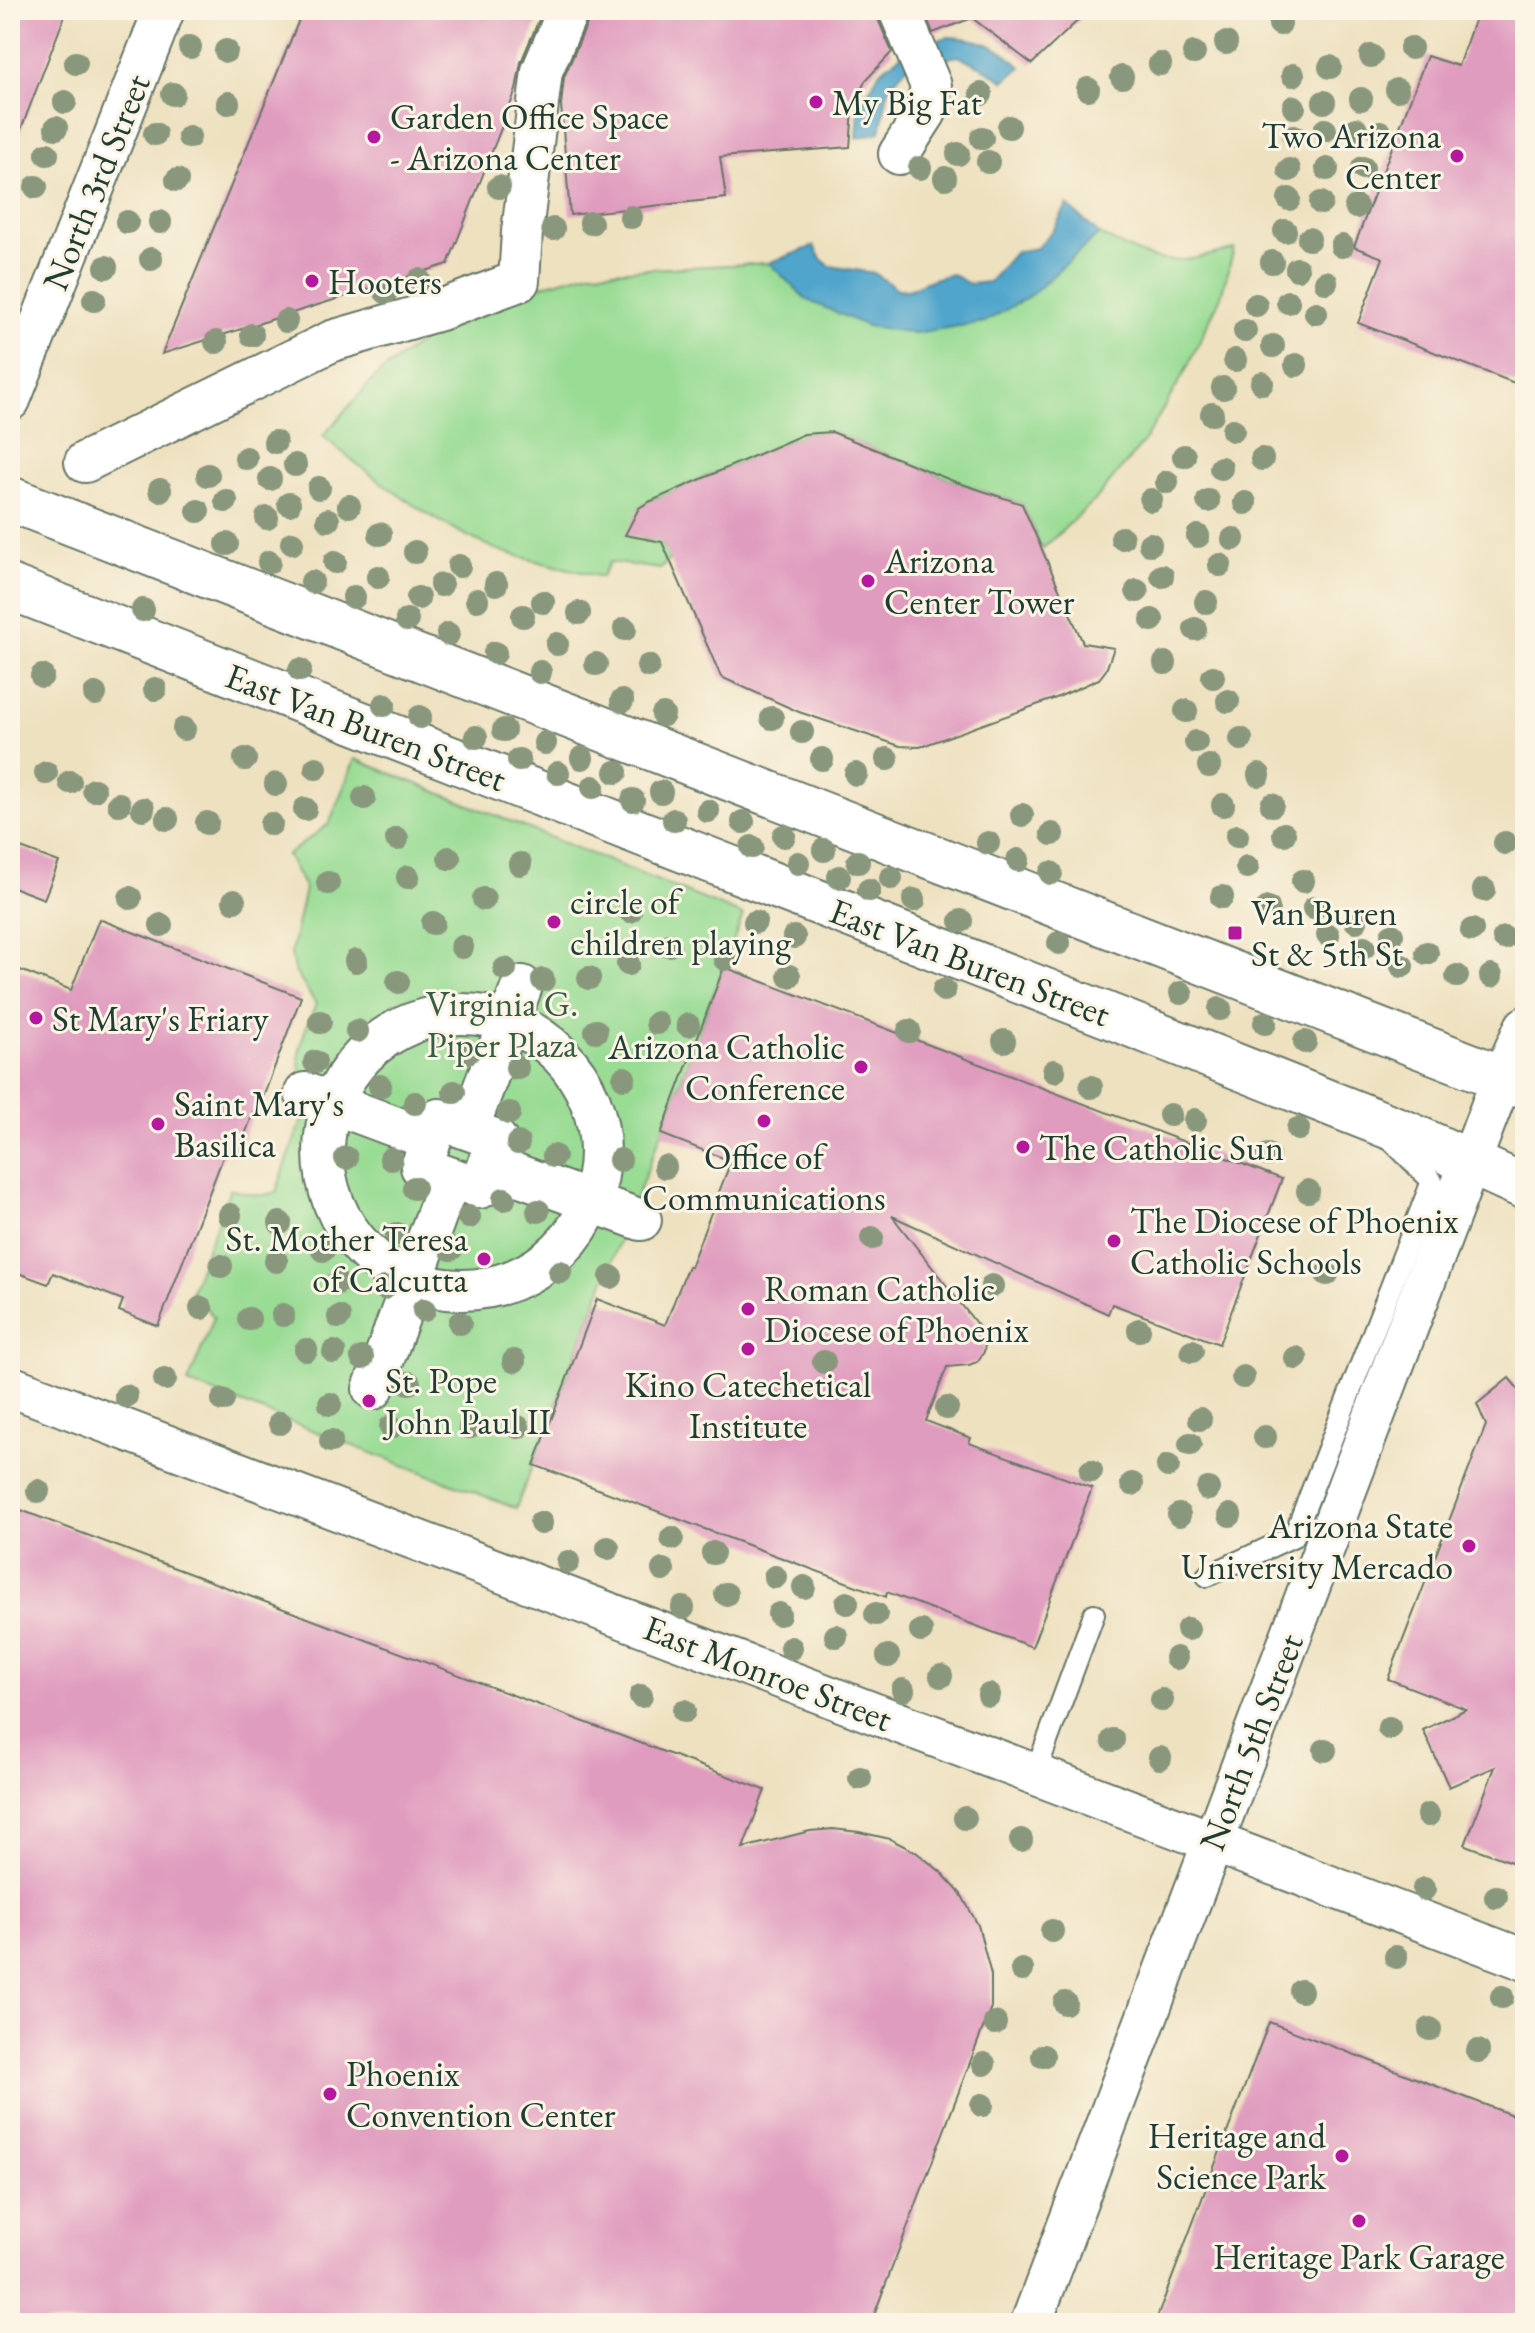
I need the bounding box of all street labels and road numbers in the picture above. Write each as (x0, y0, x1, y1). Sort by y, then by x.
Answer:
street label: North 3rd Street (31, 66, 161, 297)
street label: East Van Buren Street (219, 652, 513, 802)
street label: East Van Buren Street (823, 887, 1117, 1037)
street label: East Monroe Street (637, 1604, 900, 1742)
street label: North 5th Street (1188, 1626, 1314, 1857)

